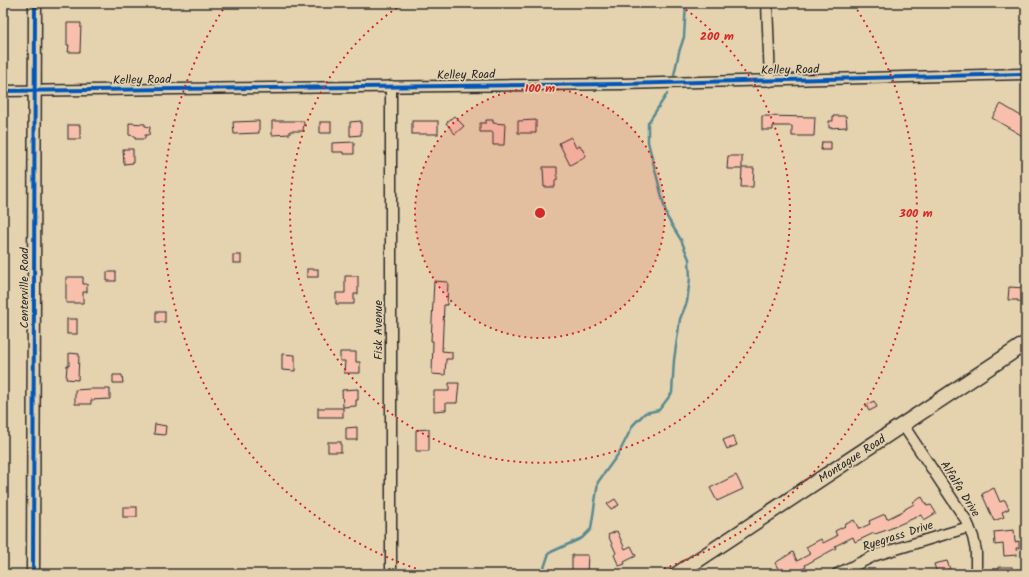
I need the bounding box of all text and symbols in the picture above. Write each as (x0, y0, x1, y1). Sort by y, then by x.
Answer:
text: 200 m (700, 27, 734, 46)
street label: Kelley Road (761, 60, 820, 80)
street label: Kelley Road (437, 65, 496, 85)
street label: Kelley Road (113, 70, 172, 90)
text: 100 m (525, 79, 555, 98)
text: 300 m (898, 204, 933, 223)
centre of rings (533, 206, 547, 220)
street label: Centerville Road (15, 246, 34, 329)
street label: Fisk Avenue (369, 299, 388, 360)
street label: Montague Road (814, 429, 890, 488)
street label: Alfalfa Drive (935, 457, 985, 521)
street label: Ryegrass Drive (860, 515, 936, 556)

